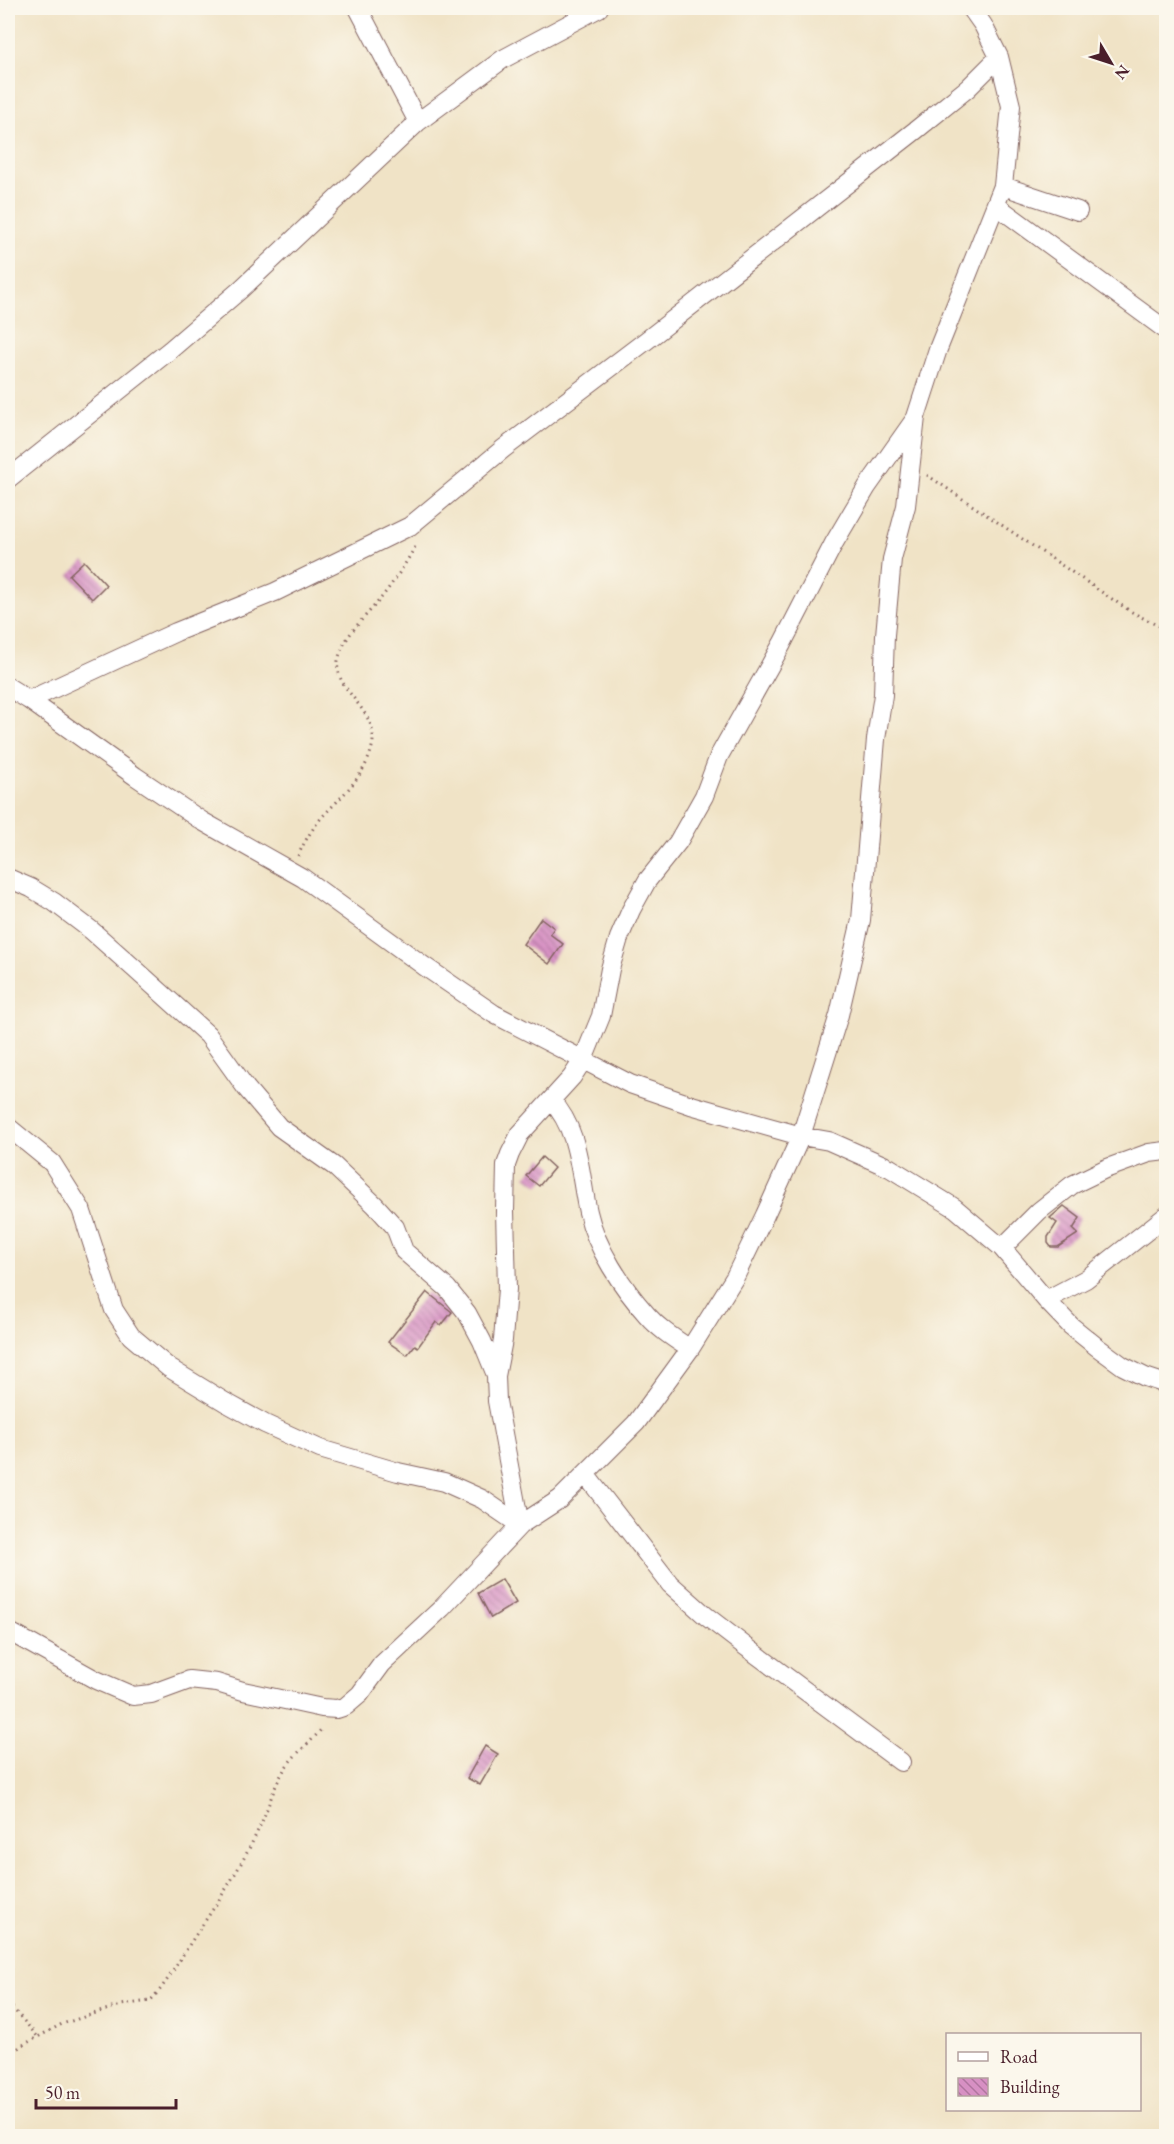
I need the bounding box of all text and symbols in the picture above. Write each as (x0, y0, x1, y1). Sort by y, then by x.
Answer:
north arrow (1081, 33, 1141, 93)
text: N (1110, 60, 1135, 84)
legend (946, 2033, 1141, 2111)
text: Road (1000, 2045, 1039, 2068)
scale bar (36, 2072, 176, 2110)
text: Building (1000, 2075, 1060, 2098)
text: 50 m (45, 2081, 80, 2104)

